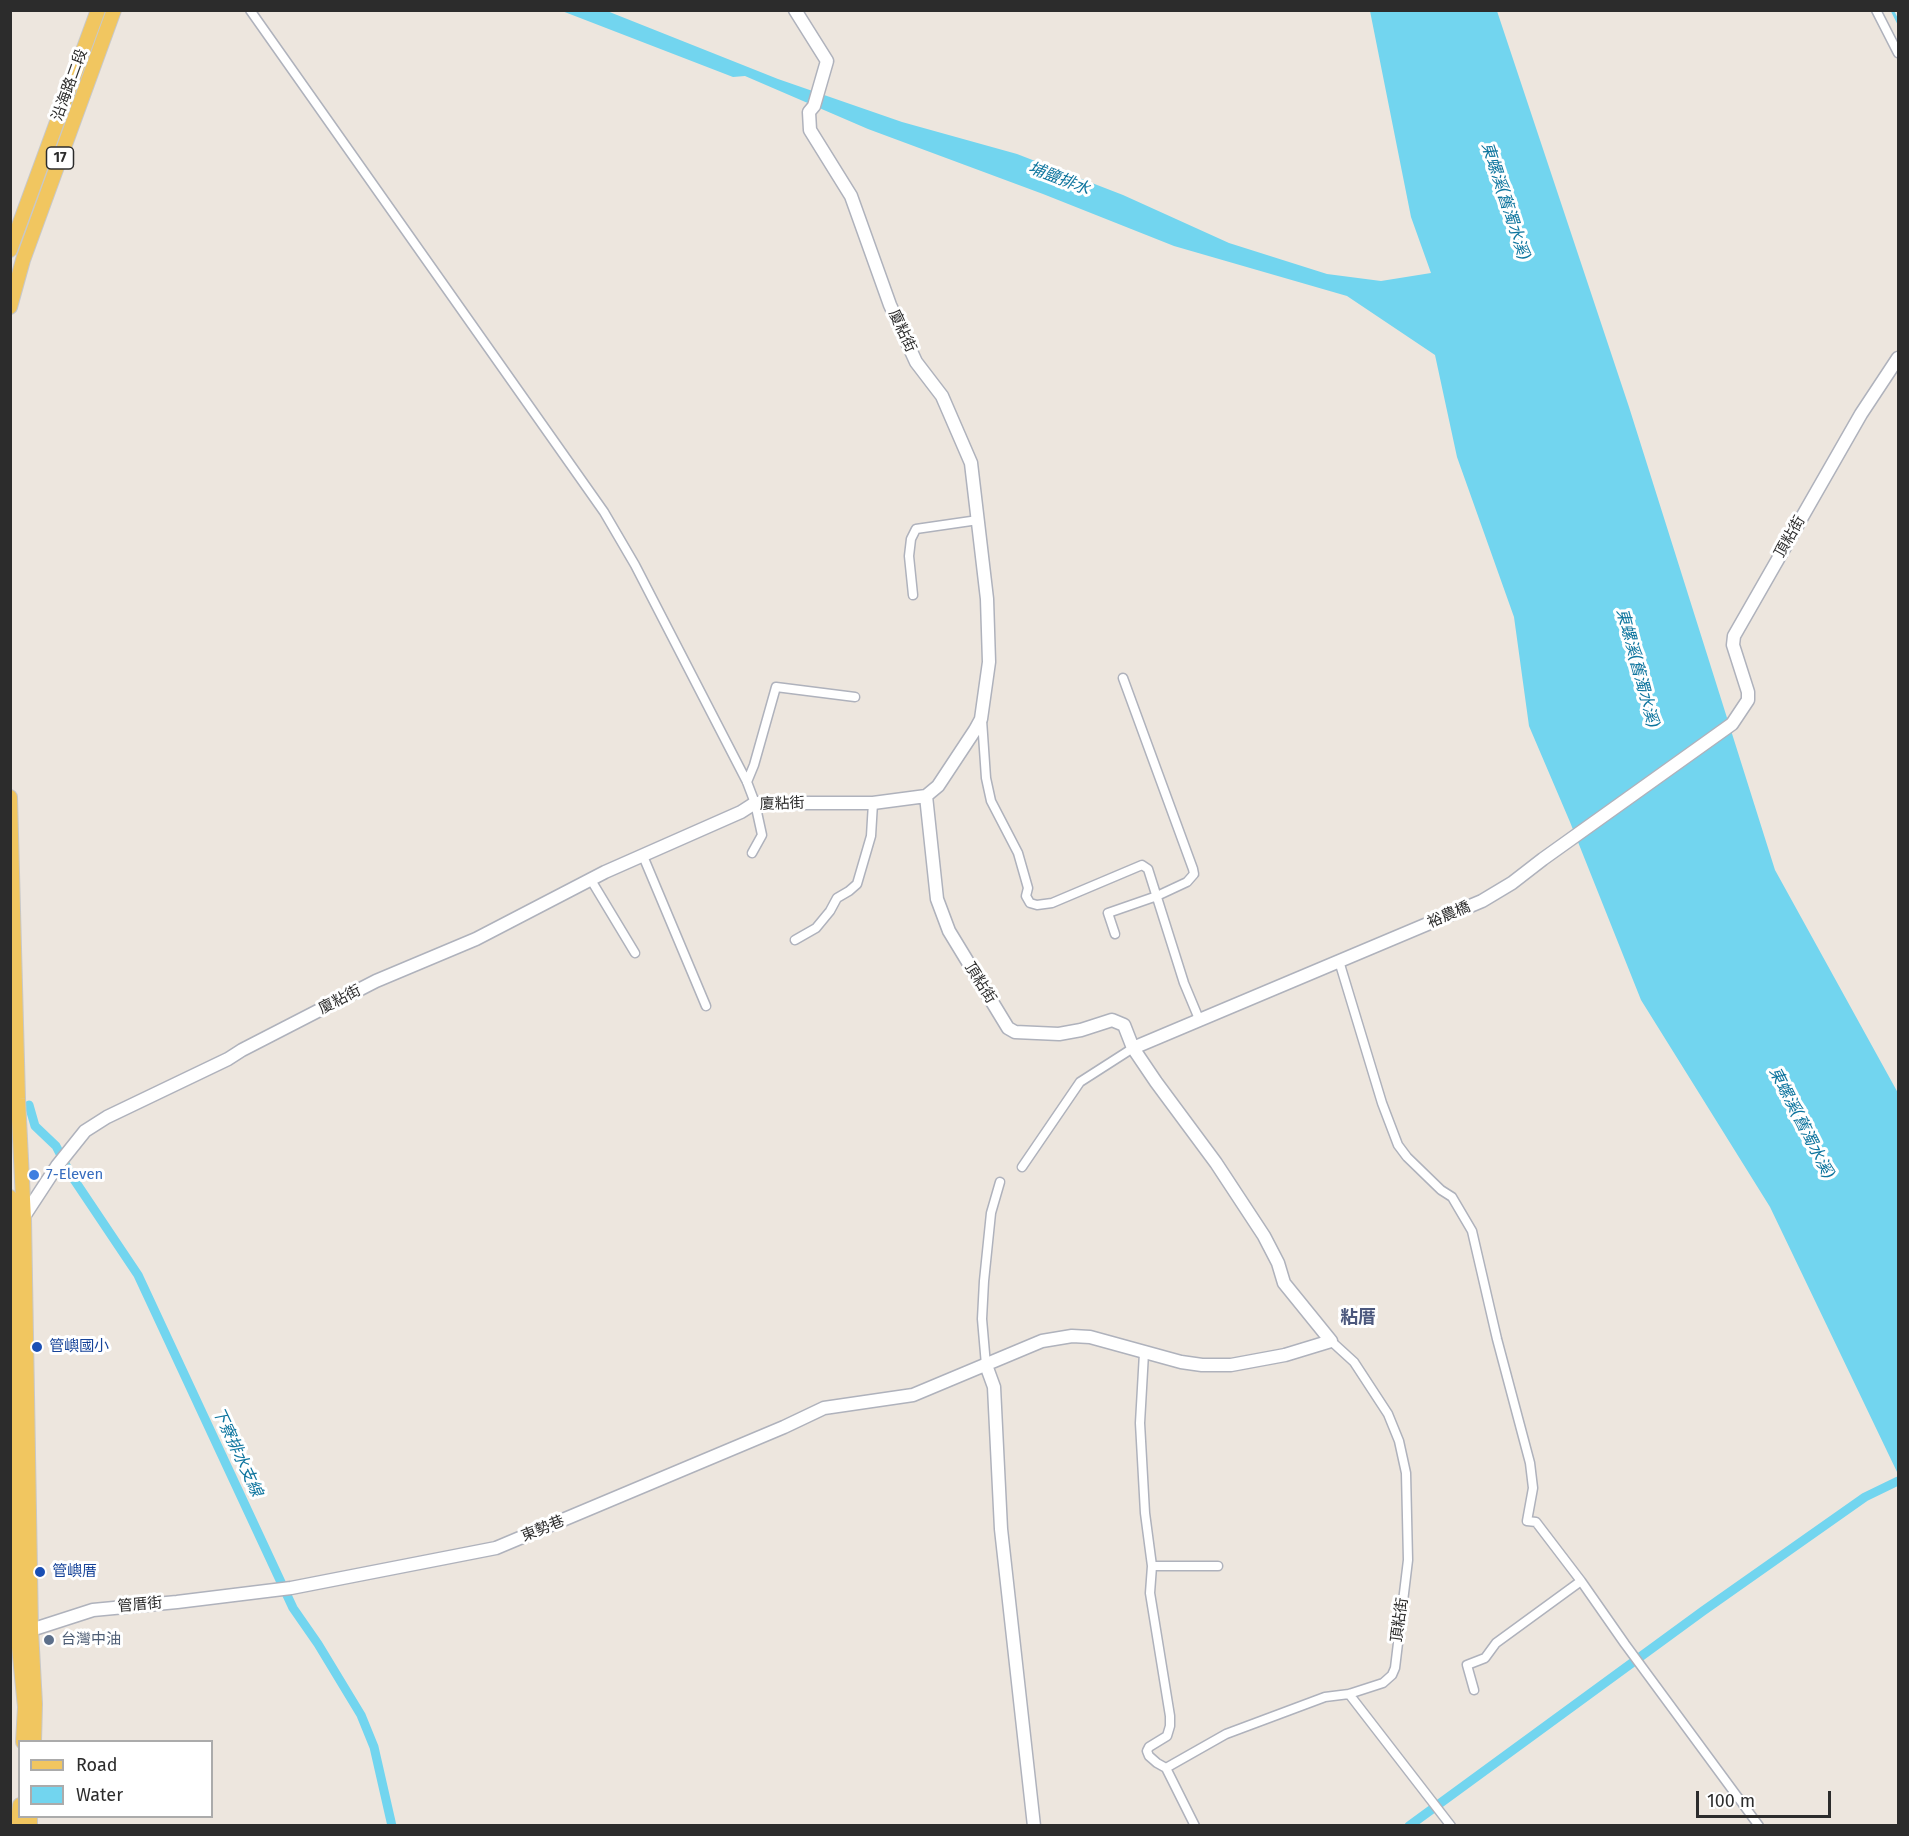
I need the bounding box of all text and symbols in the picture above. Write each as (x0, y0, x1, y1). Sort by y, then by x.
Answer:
street label: 沿海路二段 (49, 47, 91, 123)
water label: 東螺溪(舊濁水溪) (1477, 140, 1533, 262)
road number: 17 (46, 147, 74, 169)
water label: 埔鹽排水 (1026, 159, 1092, 199)
street label: 廈粘街 (884, 307, 920, 355)
street label: 頂粘街 (1771, 513, 1809, 561)
water label: 東螺溪(舊濁水溪) (1612, 607, 1662, 729)
street label: 廈粘街 (759, 794, 805, 814)
street label: 裕農橋 (1425, 898, 1473, 932)
street label: 頂粘街 (960, 959, 1000, 1007)
street label: 廈粘街 (316, 982, 364, 1018)
water label: 東螺溪(舊濁水溪) (1765, 1064, 1837, 1182)
place label: 7-Eleven (46, 1166, 103, 1184)
marker: 7-Eleven (27, 1168, 41, 1182)
district label: 粘厝 (1340, 1307, 1376, 1329)
place label: 管嶼國小 (49, 1338, 109, 1356)
marker: 管嶼國小 (30, 1340, 44, 1354)
water label: 下寮排水支線 (208, 1404, 266, 1500)
street label: 東勢巷 (519, 1512, 567, 1546)
place label: 管嶼厝 (52, 1563, 97, 1581)
marker: 管嶼厝 (33, 1565, 47, 1579)
street label: 管厝街 (117, 1594, 163, 1616)
street label: 頂粘街 (1388, 1596, 1412, 1644)
place label: 台灣中油 (61, 1631, 121, 1649)
marker: 台灣中油 (42, 1633, 56, 1647)
legend (18, 1740, 213, 1818)
text: Road (76, 1754, 118, 1776)
scale bar (1699, 1779, 1834, 1817)
text: Water (76, 1784, 123, 1806)
text: 100 m (1707, 1790, 1755, 1812)

